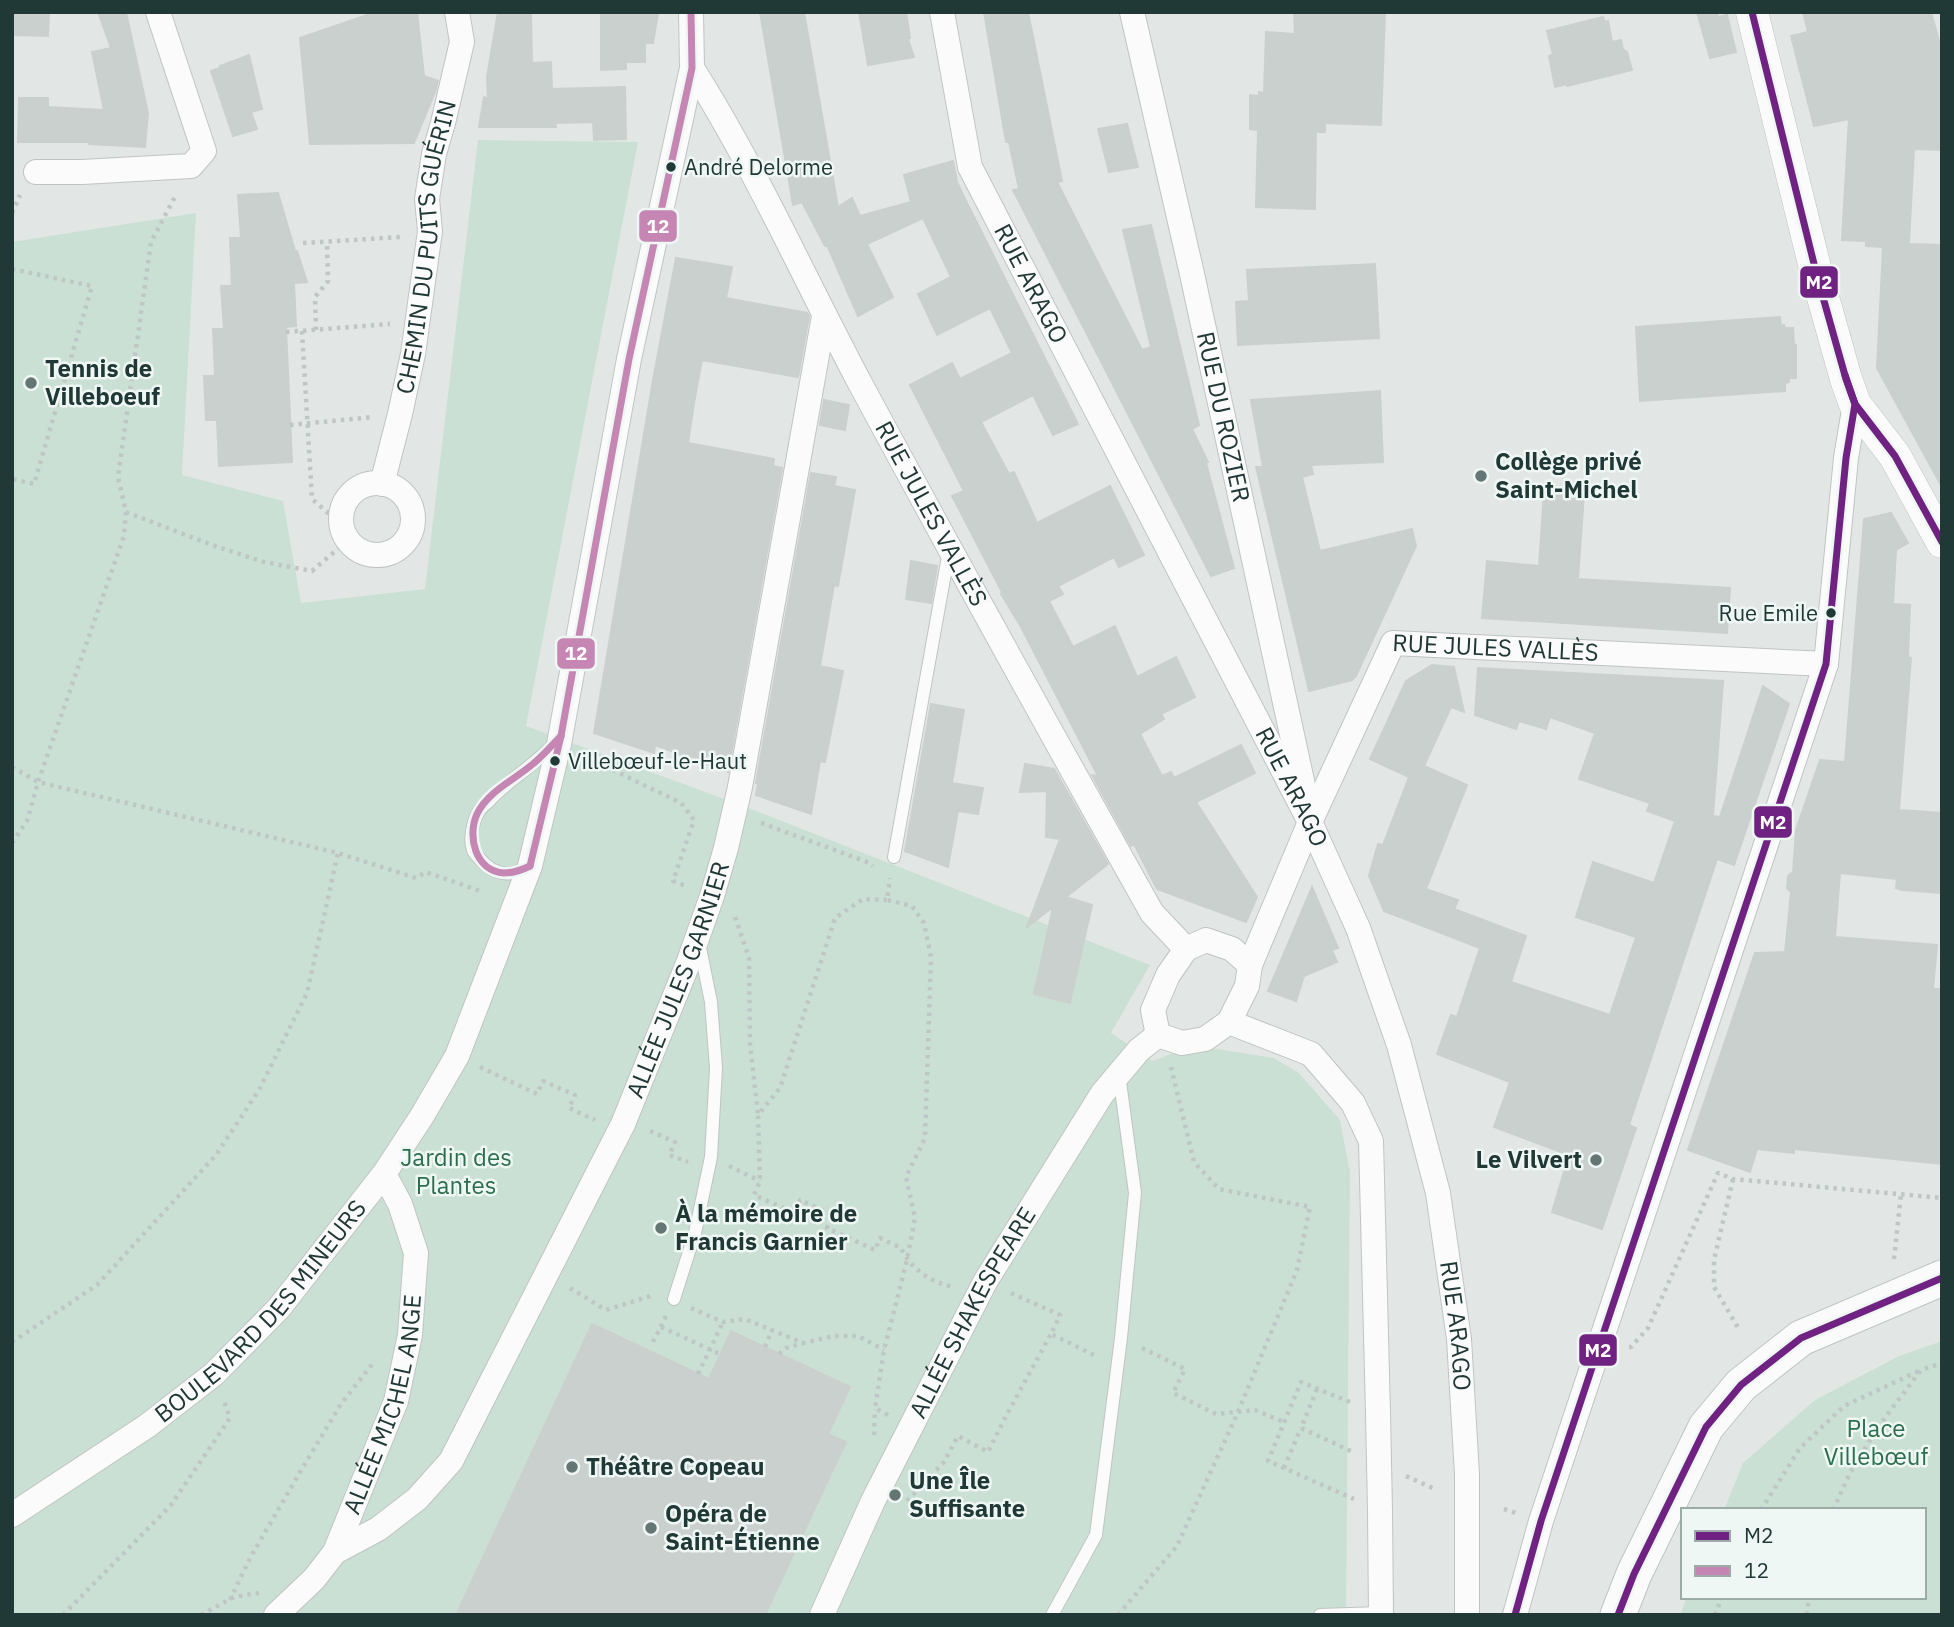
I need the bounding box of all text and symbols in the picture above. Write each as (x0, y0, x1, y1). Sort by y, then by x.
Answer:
street label: CHEMIN DU PUITS GUÉRIN (388, 97, 463, 397)
place label: André Delorme (684, 152, 833, 181)
marker: André Delorme (664, 160, 678, 174)
line badge: 12 (638, 209, 678, 243)
text: 12 (647, 214, 669, 238)
street label: RUE ARAGO (987, 218, 1076, 349)
line badge: M2 (1799, 265, 1839, 299)
text: M2 (1806, 270, 1832, 294)
street label: RUE DU ROZIER (1190, 328, 1258, 505)
place label: Tennis de Villeboeuf (45, 352, 160, 412)
marker: Tennis de Villeboeuf (23, 375, 39, 391)
street label: RUE JULES VALLÈS (868, 415, 995, 612)
place label: Collège privé Saint-Michel (1495, 445, 1642, 505)
marker: Collège privé Saint-Michel (1473, 468, 1489, 484)
place label: Rue Emile (1719, 598, 1818, 627)
marker: Rue Emile (1824, 606, 1838, 620)
street label: RUE JULES VALLÈS (1392, 626, 1599, 668)
line badge: 12 (556, 637, 596, 670)
text: 12 (565, 641, 587, 665)
street label: RUE ARAGO (1248, 721, 1336, 852)
place label: Villebœuf-le-Haut (568, 746, 747, 775)
marker: Villebœuf-le-Haut (548, 754, 562, 768)
line badge: M2 (1753, 805, 1793, 839)
text: M2 (1760, 810, 1786, 834)
street label: ALLÉE JULES GARNIER (618, 857, 736, 1102)
park label: Jardin des Plantes (400, 1141, 512, 1201)
place label: Le Vilvert (1476, 1143, 1582, 1175)
marker: Le Vilvert (1588, 1152, 1604, 1168)
street label: BOULEVARD DES MINEURS (148, 1193, 373, 1429)
place label: À la mémoire de Francis Garnier (675, 1197, 857, 1257)
street label: ALLÉE SHAKESPEARE (901, 1201, 1043, 1423)
marker: À la mémoire de Francis Garnier (653, 1220, 669, 1236)
street label: RUE ARAGO (1433, 1259, 1479, 1392)
street label: ALLÉE MICHEL ANGE (335, 1293, 428, 1519)
line badge: M2 (1578, 1333, 1618, 1367)
text: M2 (1585, 1338, 1611, 1362)
park label: Place Villebœuf (1824, 1412, 1928, 1472)
place label: Théâtre Copeau (586, 1450, 764, 1482)
marker: Théâtre Copeau (564, 1459, 580, 1475)
place label: Une Île Suffisante (909, 1464, 1025, 1524)
marker: Une Île Suffisante (887, 1487, 903, 1503)
place label: Opéra de Saint-Étienne (665, 1497, 820, 1557)
legend (1681, 1508, 1926, 1599)
marker: Opéra de Saint-Étienne (643, 1520, 659, 1536)
text: M2 (1744, 1521, 1774, 1549)
text: 12 (1744, 1556, 1769, 1584)

